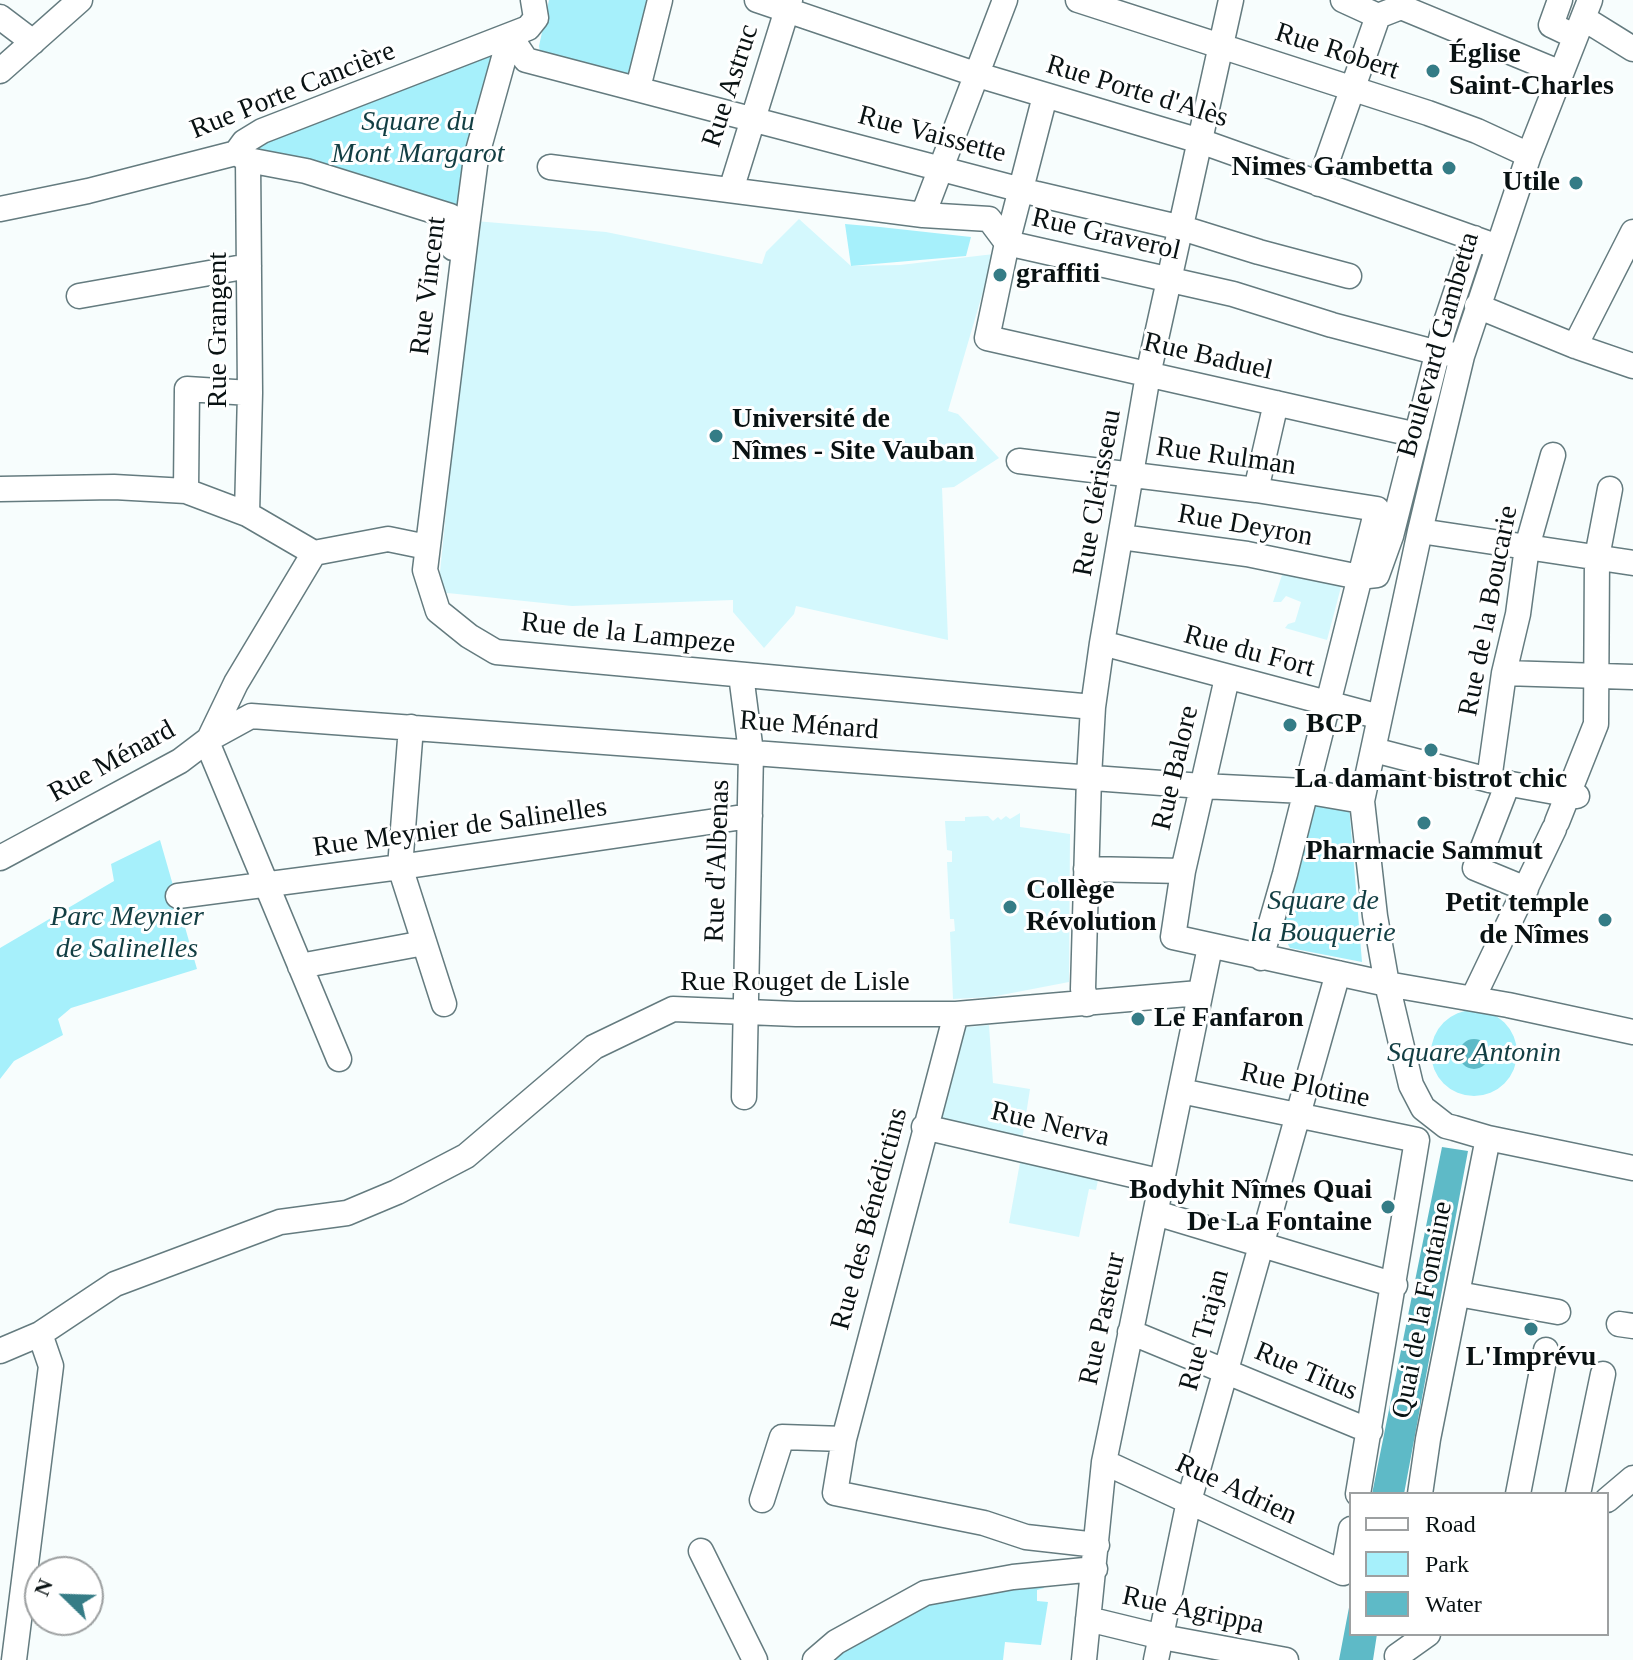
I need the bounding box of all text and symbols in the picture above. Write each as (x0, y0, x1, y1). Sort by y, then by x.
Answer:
street label: Rue Robert (1271, 16, 1403, 88)
street label: Rue Astruc (695, 21, 767, 151)
street label: Rue Porte Cancière (186, 35, 400, 147)
place label: Église Saint-Charles (1449, 38, 1614, 104)
street label: Rue Porte d'Alès (1042, 48, 1232, 136)
marker: Église Saint-Charles (1424, 62, 1442, 80)
street label: Rue Vaissette (854, 99, 1010, 171)
park label: Square du Mont Margarot (332, 106, 504, 172)
place label: Nimes Gambetta (1232, 151, 1433, 185)
marker: Nimes Gambetta (1440, 159, 1458, 177)
place label: Utile (1502, 166, 1560, 200)
marker: Utile (1567, 174, 1585, 192)
street label: Rue Graverol (1028, 202, 1184, 268)
street label: Rue Vincent (404, 215, 454, 357)
street label: Boulevard Gambetta (1391, 229, 1487, 461)
street label: Rue Grangent (202, 252, 236, 408)
place label: graffiti (1016, 258, 1100, 292)
marker: graffiti (991, 266, 1009, 284)
street label: Rue Baduel (1140, 326, 1276, 388)
place label: Université de Nîmes - Site Vauban (732, 403, 974, 469)
street label: Rue Clérisseau (1067, 407, 1129, 579)
marker: Université de Nîmes - Site Vauban (707, 427, 725, 445)
street label: Rue Rulman (1154, 431, 1298, 483)
street label: Rue Deyron (1175, 498, 1315, 554)
street label: Rue de la Boucarie (1452, 503, 1526, 719)
street label: Rue de la Lampeze (519, 606, 737, 662)
street label: Rue du Fort (1180, 618, 1318, 686)
street label: Rue Balore (1145, 702, 1207, 834)
street label: Rue Ménard (738, 704, 880, 748)
place label: BCP (1306, 708, 1362, 742)
street label: Rue Ménard (43, 714, 181, 810)
marker: BCP (1281, 716, 1299, 734)
marker: La damant bistrot chic (1422, 741, 1440, 759)
place label: La damant bistrot chic (1295, 763, 1567, 797)
street label: Rue d'Albenas (698, 779, 738, 943)
street label: Rue Meynier de Salinelles (311, 791, 609, 865)
marker: Pharmacie Sammut (1415, 814, 1433, 832)
place label: Pharmacie Sammut (1305, 835, 1543, 869)
place label: Collège Révolution (1026, 874, 1157, 940)
park label: Square de la Bouquerie (1250, 885, 1396, 951)
place label: Petit temple de Nîmes (1445, 887, 1589, 953)
marker: Collège Révolution (1001, 898, 1019, 916)
park label: Parc Meynier de Salinelles (50, 901, 204, 967)
marker: Petit temple de Nîmes (1596, 911, 1614, 929)
street label: Rue Rouget de Lisle (680, 966, 910, 1000)
place label: Le Fanfaron (1154, 1002, 1304, 1036)
marker: Le Fanfaron (1129, 1010, 1147, 1028)
park label: Square Antonin (1387, 1037, 1561, 1071)
street label: Rue Plotine (1237, 1056, 1373, 1116)
street label: Rue Nerva (988, 1095, 1112, 1155)
street label: Rue des Bénédictins (824, 1104, 916, 1334)
place label: Bodyhit Nîmes Quai De La Fontaine (1129, 1174, 1372, 1240)
marker: Bodyhit Nîmes Quai De La Fontaine (1379, 1198, 1397, 1216)
street label: Quai de la Fontaine (1386, 1199, 1460, 1421)
street label: Rue Pasteur (1073, 1250, 1133, 1388)
street label: Rue Trajan (1173, 1266, 1237, 1394)
marker: L'Imprévu (1522, 1320, 1540, 1338)
street label: Rue Titus (1249, 1335, 1363, 1409)
place label: L'Imprévu (1466, 1341, 1596, 1375)
street label: Rue Adrien (1170, 1447, 1302, 1533)
legend (1349, 1492, 1609, 1636)
text: Road (1425, 1511, 1476, 1537)
text: Park (1425, 1551, 1469, 1577)
north arrow (24, 1556, 104, 1636)
text: N (29, 1575, 58, 1599)
street label: Rue Agrippa (1119, 1580, 1267, 1642)
text: Water (1425, 1591, 1482, 1617)

